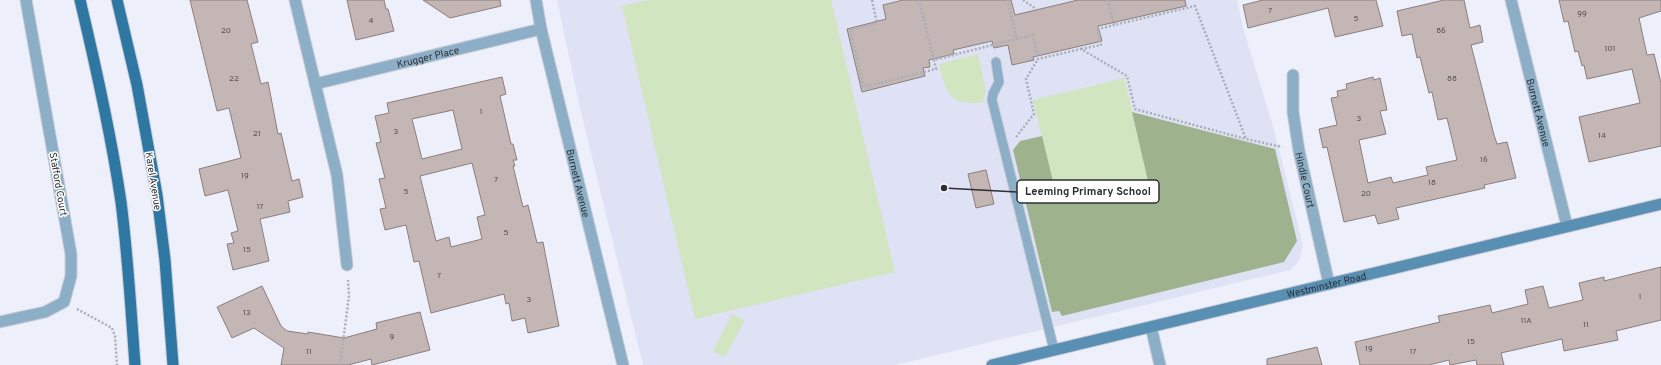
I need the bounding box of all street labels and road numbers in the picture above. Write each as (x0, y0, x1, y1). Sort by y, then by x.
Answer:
street label: Krugger Place (396, 44, 461, 72)
street label: Burnett Avenue (1523, 77, 1552, 149)
street label: Burnett Avenue (563, 148, 592, 219)
street label: Stafford Court (46, 151, 70, 217)
street label: Karel Avenue (141, 151, 164, 211)
street label: Hindle Court (1291, 151, 1317, 210)
street label: Westminster Road (1286, 270, 1368, 302)

